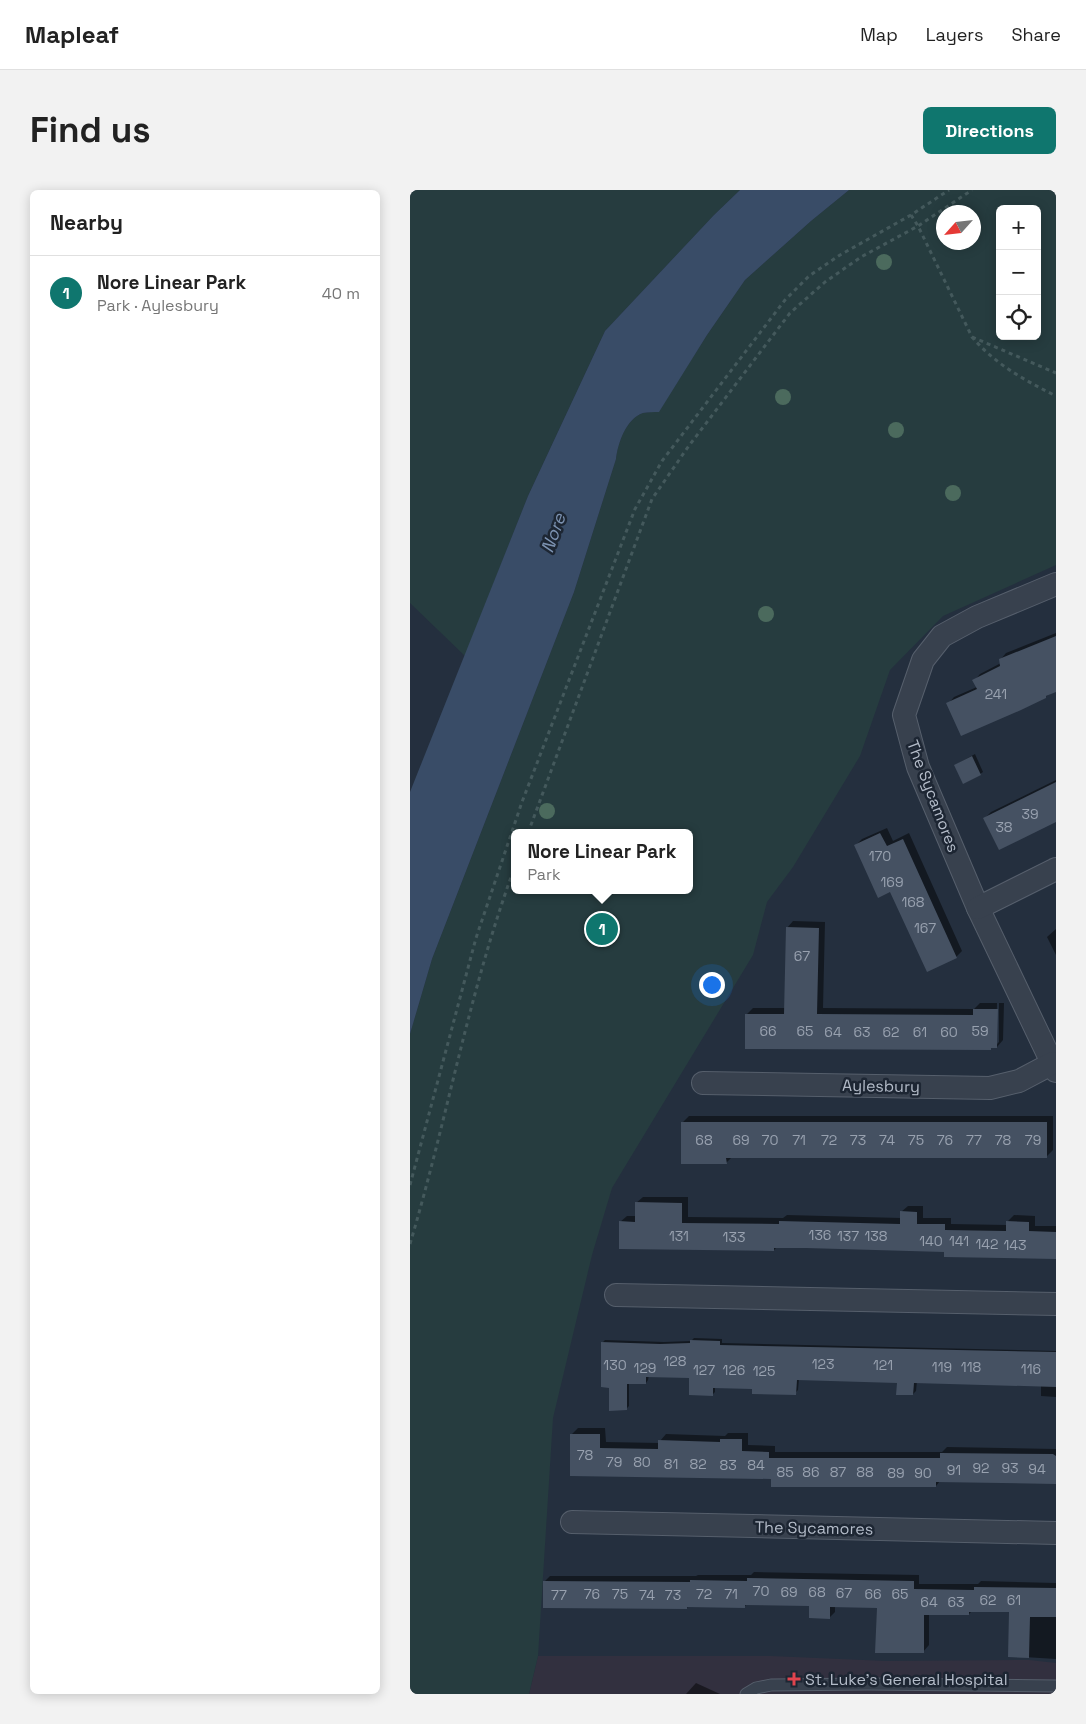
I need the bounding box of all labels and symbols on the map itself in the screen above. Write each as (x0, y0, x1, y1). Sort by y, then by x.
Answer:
north arrow (936, 205, 981, 250)
water label: Nore (535, 509, 571, 556)
house number: 241 (985, 685, 1007, 703)
street label: The Sycamores (902, 737, 964, 855)
house number: 39 (1021, 805, 1039, 823)
house number: 38 (995, 818, 1013, 836)
house number: 170 (869, 847, 891, 865)
house number: 169 (881, 873, 904, 891)
house number: 168 (901, 893, 925, 911)
pin: 1 (586, 910, 618, 948)
house number: 167 (914, 919, 936, 937)
house number: 67 (794, 947, 810, 965)
your location (699, 972, 725, 998)
house number: 66 (759, 1022, 777, 1040)
house number: 65 (797, 1022, 813, 1040)
house number: 59 (972, 1022, 988, 1040)
house number: 64 (824, 1023, 842, 1041)
house number: 63 (853, 1023, 871, 1041)
house number: 62 (883, 1023, 899, 1041)
house number: 61 (913, 1023, 927, 1041)
house number: 60 (940, 1023, 958, 1041)
street label: Aylesbury (842, 1075, 920, 1097)
house number: 68 (695, 1131, 713, 1149)
house number: 69 (732, 1131, 750, 1149)
house number: 70 (762, 1131, 778, 1149)
house number: 71 (792, 1131, 806, 1149)
house number: 72 (821, 1131, 837, 1149)
house number: 73 (850, 1131, 866, 1149)
house number: 74 (879, 1131, 895, 1149)
house number: 75 (908, 1131, 924, 1149)
house number: 76 (937, 1131, 953, 1149)
house number: 77 (966, 1131, 982, 1149)
house number: 78 (995, 1131, 1012, 1149)
house number: 79 (1025, 1131, 1041, 1149)
house number: 136 (809, 1226, 831, 1244)
house number: 131 (669, 1227, 689, 1245)
house number: 137 (837, 1227, 859, 1245)
house number: 138 (864, 1227, 888, 1245)
house number: 133 (723, 1228, 745, 1246)
house number: 140 (919, 1232, 943, 1250)
house number: 141 (949, 1232, 969, 1250)
house number: 142 (975, 1235, 999, 1253)
house number: 143 (1003, 1236, 1027, 1254)
house number: 128 (663, 1352, 687, 1370)
house number: 123 (812, 1355, 834, 1373)
house number: 130 (603, 1356, 627, 1374)
house number: 121 (873, 1356, 893, 1374)
house number: 119 (932, 1358, 952, 1376)
house number: 118 (961, 1358, 981, 1376)
house number: 129 (634, 1359, 656, 1377)
house number: 116 (1021, 1360, 1041, 1378)
house number: 127 (693, 1361, 715, 1379)
house number: 126 (723, 1361, 745, 1379)
house number: 125 (753, 1362, 775, 1380)
house number: 78 (577, 1446, 594, 1464)
house number: 79 (606, 1453, 622, 1471)
house number: 80 (633, 1453, 651, 1471)
house number: 81 (664, 1455, 678, 1473)
house number: 82 (689, 1455, 707, 1473)
house number: 83 (719, 1456, 737, 1474)
house number: 84 (747, 1456, 765, 1474)
house number: 92 (972, 1459, 990, 1477)
house number: 93 (1001, 1459, 1019, 1477)
house number: 94 (1028, 1460, 1046, 1478)
house number: 91 (947, 1461, 961, 1479)
house number: 85 (776, 1463, 794, 1481)
house number: 86 (802, 1463, 820, 1481)
house number: 87 (830, 1463, 846, 1481)
house number: 88 (856, 1463, 874, 1481)
house number: 89 (887, 1464, 905, 1482)
house number: 90 (914, 1464, 932, 1482)
street label: The Sycamores (755, 1516, 873, 1540)
house number: 70 (753, 1582, 769, 1600)
house number: 69 (780, 1583, 798, 1601)
house number: 68 (808, 1583, 826, 1601)
house number: 67 (836, 1584, 852, 1602)
house number: 76 (584, 1585, 600, 1603)
house number: 75 (612, 1585, 628, 1603)
house number: 72 (696, 1585, 712, 1603)
house number: 71 (724, 1585, 738, 1603)
house number: 66 (864, 1585, 882, 1603)
house number: 65 (892, 1585, 908, 1603)
house number: 77 (551, 1586, 567, 1604)
house number: 74 (639, 1586, 655, 1604)
house number: 73 (665, 1586, 681, 1604)
house number: 62 (980, 1591, 996, 1609)
house number: 61 (1007, 1591, 1021, 1609)
house number: 64 (920, 1593, 938, 1611)
house number: 63 (947, 1593, 965, 1611)
place label: St. Luke's General Hospital (805, 1669, 1008, 1690)
marker: St. Luke's General Hospital (787, 1672, 801, 1686)

